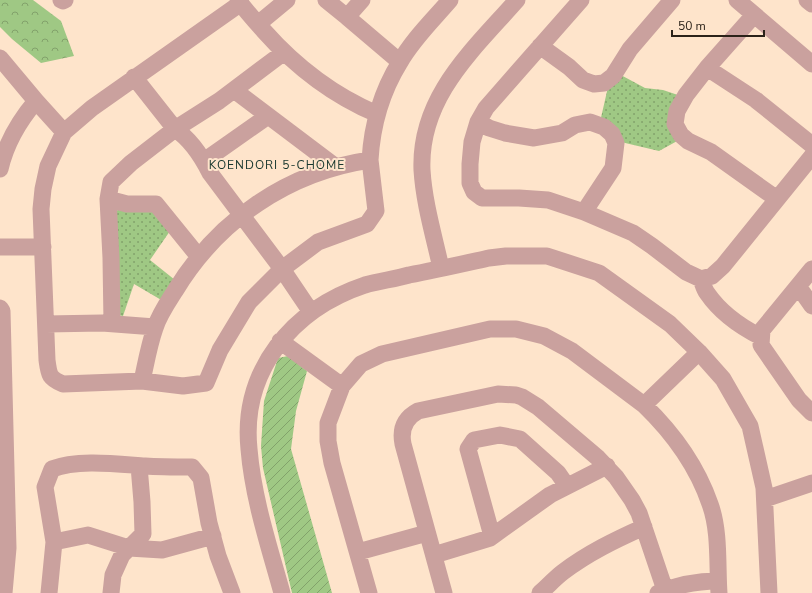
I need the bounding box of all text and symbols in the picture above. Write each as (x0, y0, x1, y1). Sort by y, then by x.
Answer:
scale bar (672, 12, 764, 38)
text: 50 m (678, 18, 706, 34)
district label: KOENDORI 5-CHOME (209, 157, 345, 173)

